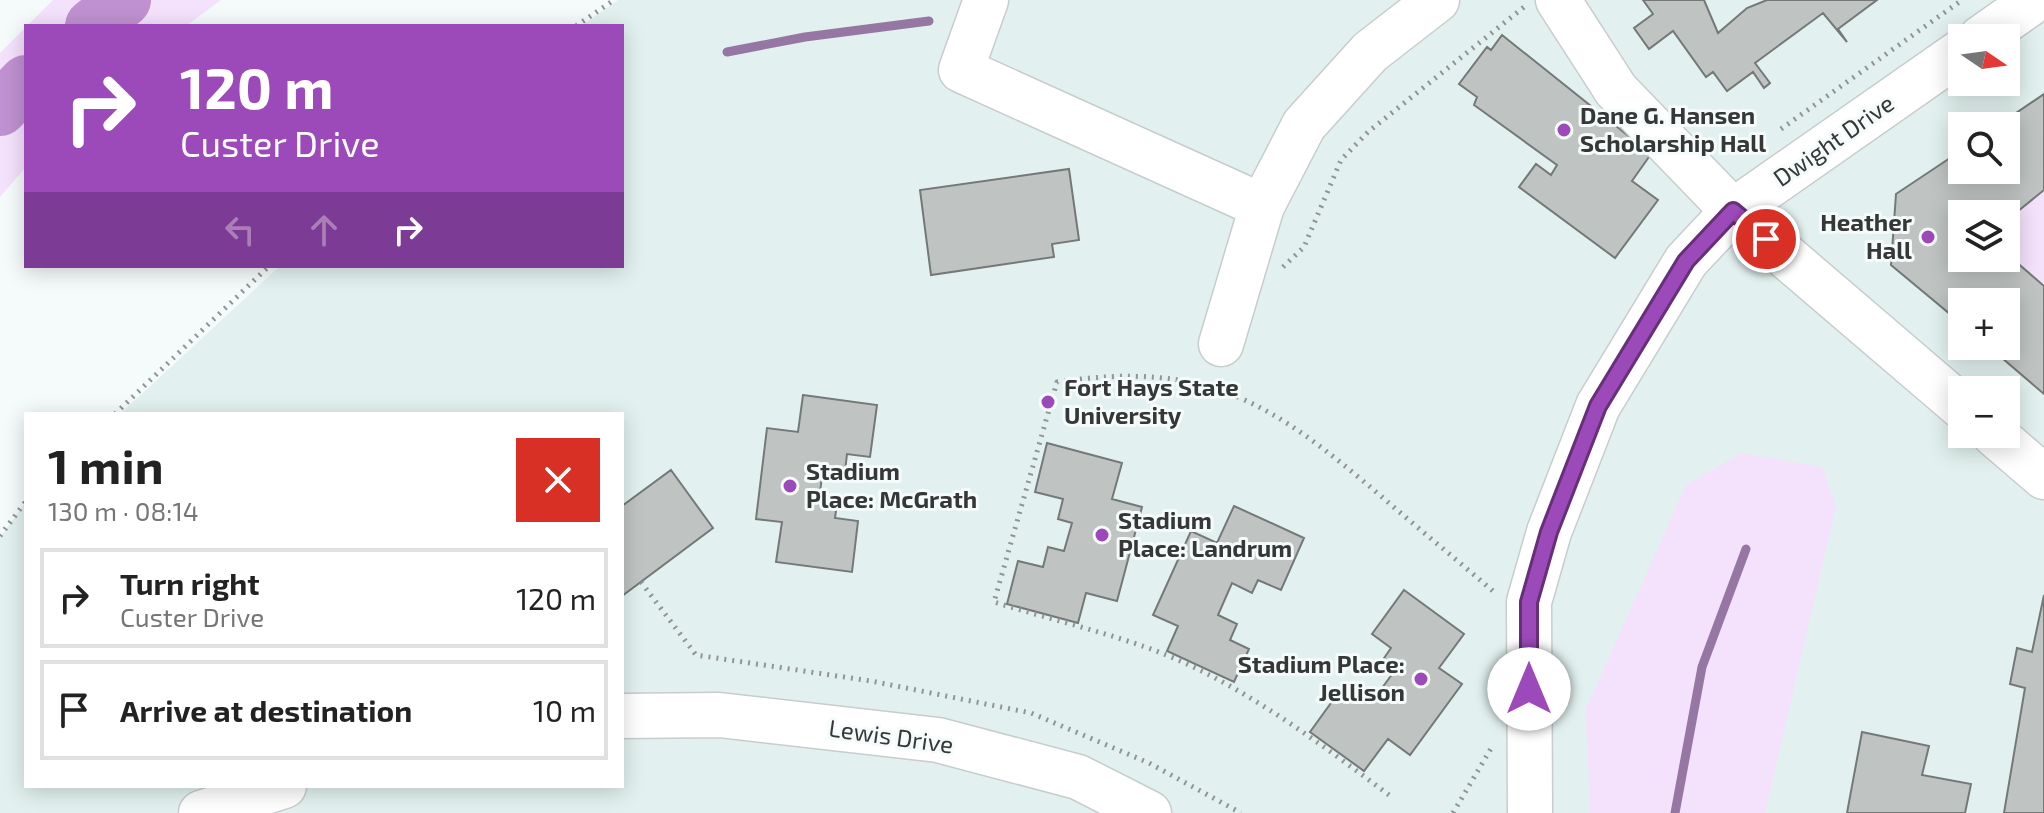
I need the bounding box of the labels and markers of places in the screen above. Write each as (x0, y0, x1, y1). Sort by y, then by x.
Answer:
place label: Dane G. Hansen Scholarship Hall (1580, 100, 1766, 157)
marker: Dane G. Hansen Scholarship Hall (1555, 121, 1573, 139)
pin (1732, 205, 1800, 273)
place label: Heather Hall (1820, 207, 1913, 264)
marker: Heather Hall (1919, 228, 1937, 246)
place label: Fort Hays State University (1064, 372, 1239, 429)
marker: Fort Hays State University (1039, 393, 1057, 411)
place label: Stadium Place: McGrath (806, 456, 977, 513)
marker: Stadium Place: McGrath (781, 477, 799, 495)
place label: Stadium Place: Landrum (1118, 505, 1292, 562)
marker: Stadium Place: Landrum (1093, 526, 1111, 544)
place label: Stadium Place: Jellison (1238, 649, 1405, 706)
marker: Stadium Place: Jellison (1412, 670, 1430, 688)

